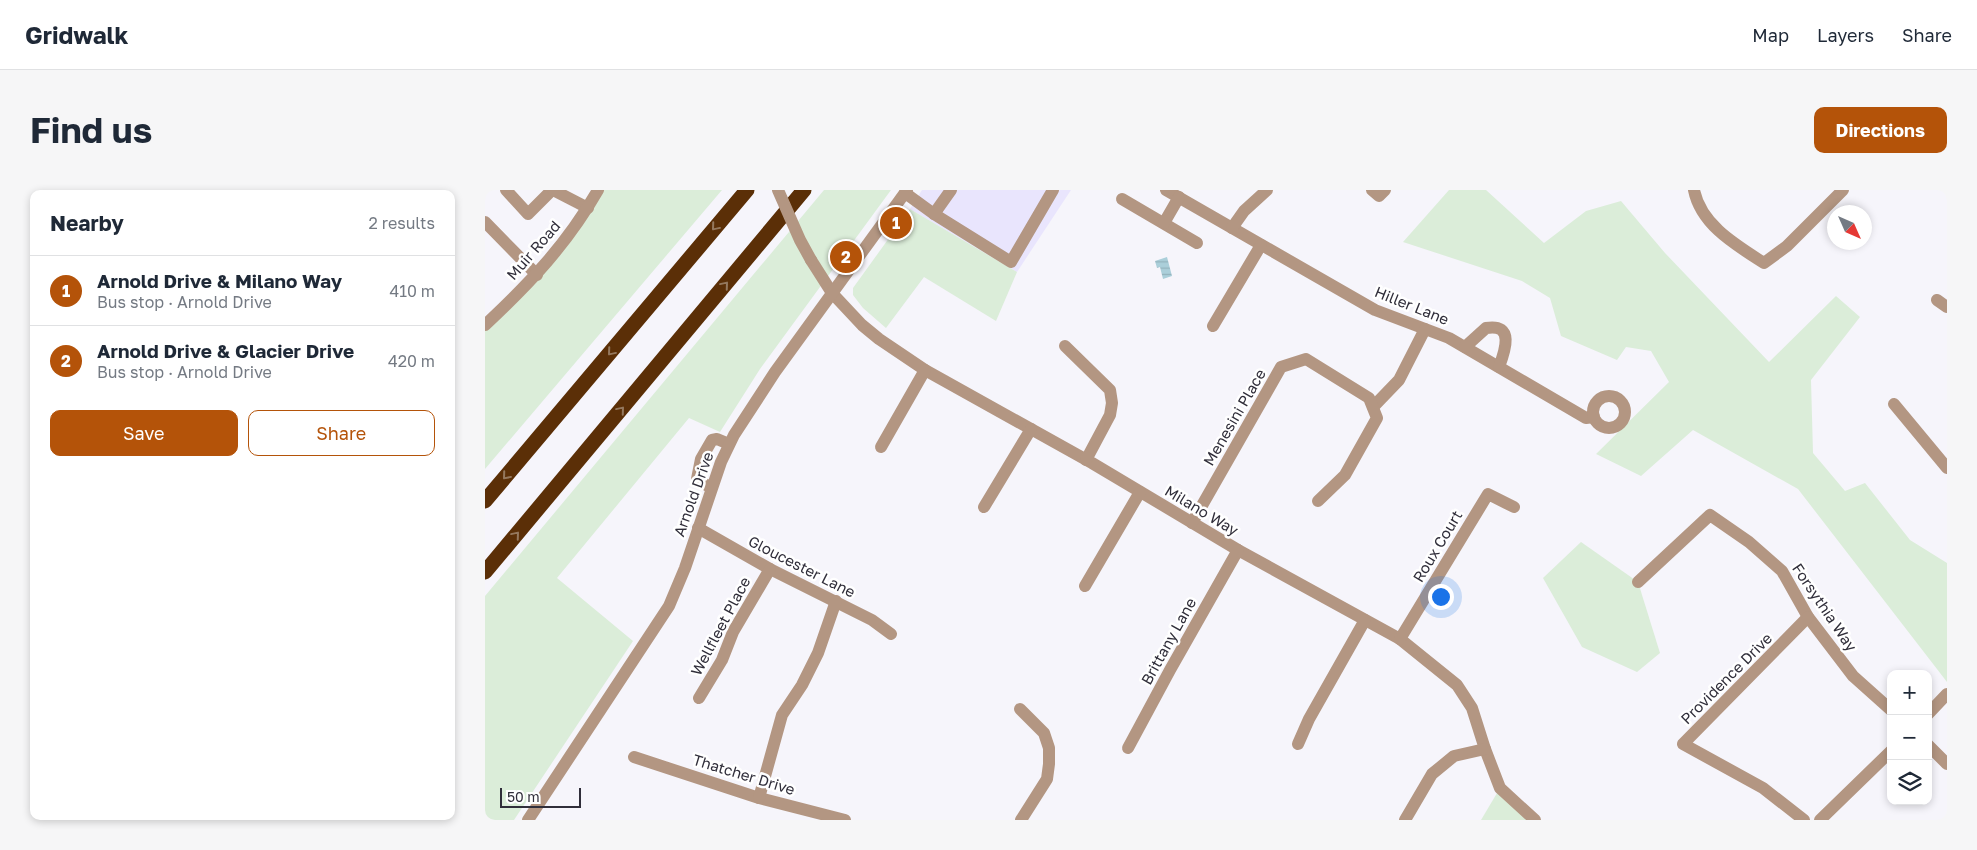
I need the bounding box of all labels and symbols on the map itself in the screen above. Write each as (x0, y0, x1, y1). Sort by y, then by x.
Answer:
pin: 1 (880, 204, 912, 242)
north arrow (1827, 205, 1872, 250)
street label: Muir Road (502, 217, 564, 283)
one-way arrow (712, 222, 721, 231)
pin: 2 (830, 238, 862, 276)
one-way arrow (719, 282, 728, 291)
street label: Hiller Lane (1372, 282, 1452, 328)
one-way arrow (607, 346, 616, 355)
street label: Menesini Place (1199, 365, 1269, 468)
one-way arrow (615, 407, 623, 416)
street label: Arnold Drive (669, 449, 717, 539)
one-way arrow (503, 471, 512, 480)
street label: Milano Way (1162, 481, 1243, 539)
street label: Roux Court (1409, 507, 1465, 585)
one-way arrow (511, 531, 520, 540)
street label: Gloucester Lane (746, 531, 859, 601)
street label: Forsythia Way (1789, 560, 1861, 655)
street label: Wellfleet Place (686, 573, 754, 678)
your location (1428, 584, 1454, 610)
street label: Brittany Lane (1137, 594, 1199, 688)
street label: Providence Drive (1677, 628, 1776, 727)
street label: Thatcher Drive (691, 750, 797, 798)
scale bar (500, 785, 581, 808)

